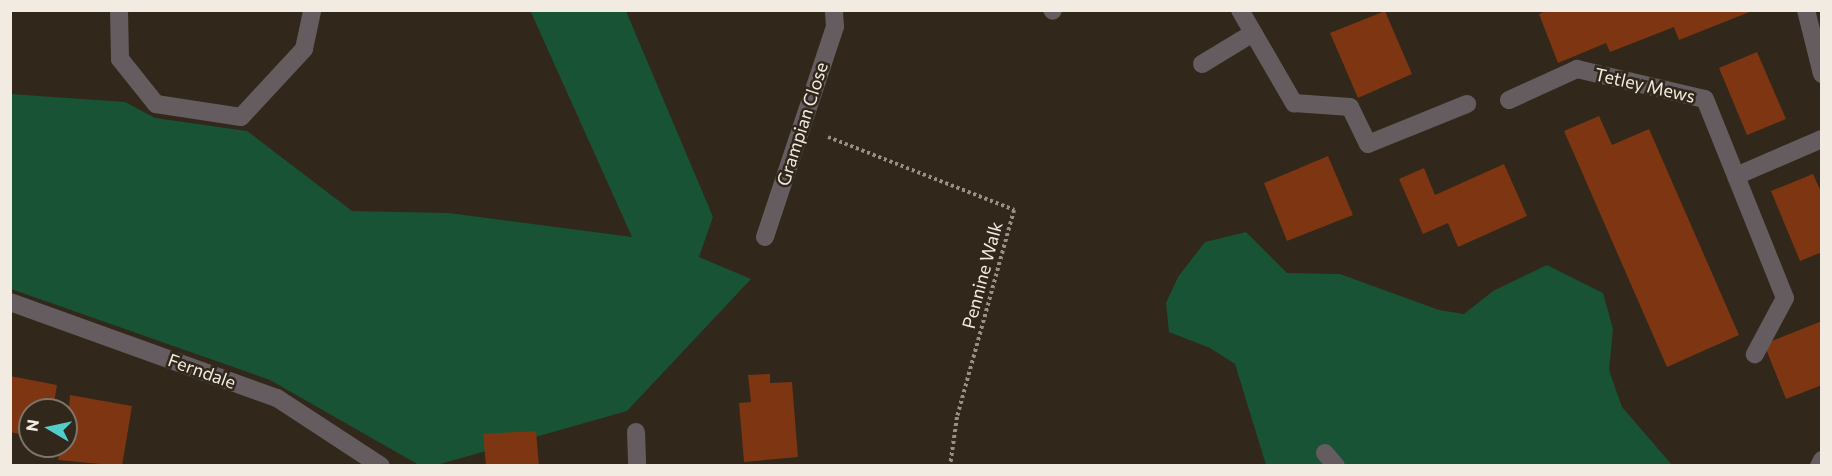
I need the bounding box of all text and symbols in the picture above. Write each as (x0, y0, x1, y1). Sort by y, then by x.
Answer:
street label: Grampian Close (772, 59, 832, 189)
street label: Tetley Mews (1593, 63, 1697, 107)
street label: Pennine Walk (957, 219, 1007, 331)
street label: Ferndale (165, 349, 239, 393)
north arrow (18, 398, 78, 458)
text: N (21, 418, 42, 433)

